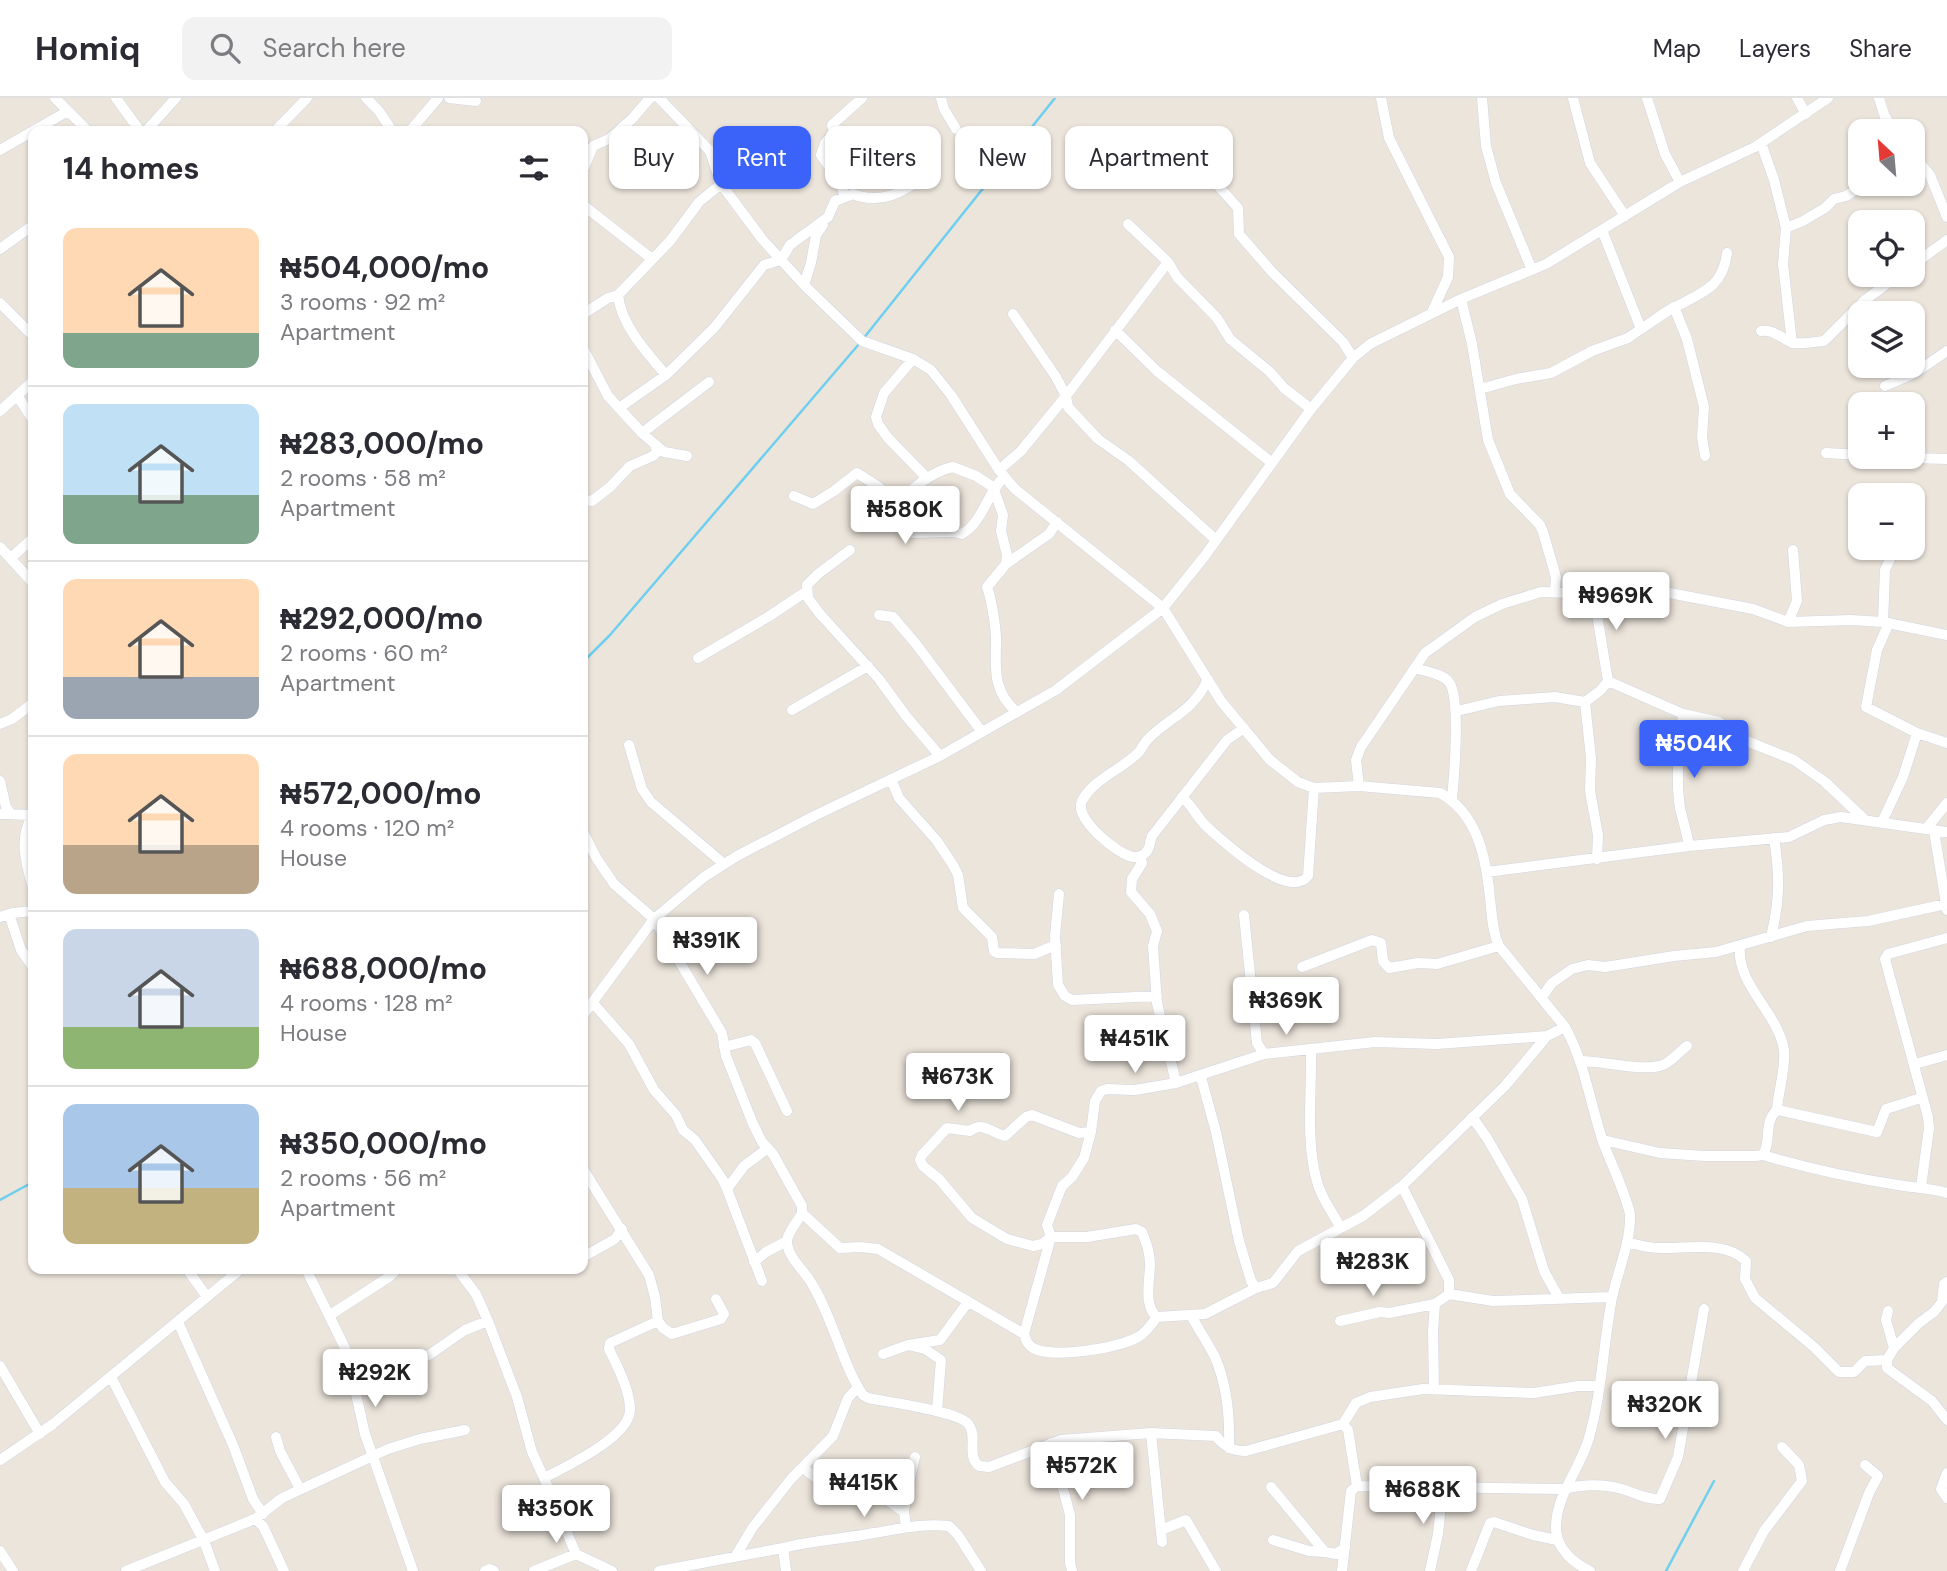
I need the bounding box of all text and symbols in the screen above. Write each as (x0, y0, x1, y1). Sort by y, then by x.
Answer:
search box (182, 17, 672, 80)
text: Homiq (35, 27, 140, 70)
icon: search (206, 29, 244, 67)
text: Search here (262, 31, 406, 65)
text: Map (1653, 33, 1701, 64)
text: Layers (1739, 33, 1811, 64)
text: Share (1849, 33, 1912, 64)
north arrow (1848, 119, 1925, 196)
map controls (1848, 119, 1925, 560)
chip: Buy (609, 126, 699, 189)
chip: Rent (713, 126, 811, 189)
chip: Filters (825, 126, 941, 189)
chip: New (955, 126, 1051, 189)
chip: Apartment (1065, 126, 1233, 189)
text: 14 homes (63, 149, 200, 188)
icon: filters (515, 149, 553, 187)
button: locate (1848, 210, 1925, 287)
text: ₦504,000/mo (280, 248, 489, 287)
icon: home (119, 256, 203, 340)
text: 3 rooms · 92 m² (280, 287, 445, 317)
button: layers (1848, 301, 1925, 378)
text: Apartment (280, 317, 395, 347)
button: + (1848, 392, 1925, 469)
text: ₦283,000/mo (280, 424, 484, 463)
icon: home (119, 432, 203, 516)
text: 2 rooms · 58 m² (280, 463, 446, 493)
button: − (1848, 483, 1925, 560)
pin: ₦580K (856, 486, 954, 546)
text: Apartment (280, 493, 395, 523)
text: ₦580K (867, 494, 943, 524)
pin: ₦969K (1567, 573, 1665, 632)
text: ₦969K (1579, 580, 1653, 610)
text: ₦292,000/mo (280, 599, 483, 638)
icon: home (119, 607, 203, 691)
text: 2 rooms · 60 m² (280, 638, 448, 668)
text: Apartment (280, 668, 395, 698)
pin: ₦504K (1645, 720, 1743, 780)
text: ₦504K (1655, 728, 1733, 758)
text: ₦572,000/mo (280, 774, 482, 813)
icon: home (119, 782, 203, 866)
text: 4 rooms · 120 m² (280, 813, 454, 843)
text: House (280, 843, 347, 873)
pin: ₦391K (658, 918, 756, 977)
text: ₦391K (673, 925, 741, 955)
text: ₦688,000/mo (280, 949, 487, 988)
icon: home (119, 957, 203, 1041)
pin: ₦369K (1237, 978, 1335, 1037)
text: ₦369K (1249, 985, 1323, 1015)
text: 4 rooms · 128 m² (280, 988, 452, 1018)
pin: ₦451K (1086, 1016, 1184, 1075)
text: House (280, 1018, 347, 1048)
text: ₦451K (1100, 1023, 1170, 1053)
pin: ₦673K (909, 1054, 1007, 1113)
text: ₦673K (922, 1061, 994, 1091)
text: ₦350,000/mo (280, 1124, 487, 1163)
icon: home (119, 1132, 203, 1216)
text: 2 rooms · 56 m² (280, 1163, 446, 1193)
text: Apartment (280, 1193, 395, 1223)
pin: ₦283K (1324, 1238, 1422, 1298)
text: ₦283K (1336, 1246, 1410, 1276)
pin: ₦292K (326, 1350, 424, 1409)
text: ₦292K (339, 1357, 411, 1387)
pin: ₦320K (1616, 1382, 1714, 1441)
text: ₦320K (1628, 1389, 1702, 1419)
pin: ₦572K (1033, 1442, 1131, 1502)
text: ₦572K (1046, 1450, 1118, 1480)
pin: ₦415K (815, 1460, 913, 1519)
pin: ₦688K (1374, 1466, 1472, 1526)
text: ₦415K (829, 1467, 899, 1497)
text: ₦688K (1385, 1474, 1461, 1504)
pin: ₦350K (507, 1486, 605, 1545)
text: ₦350K (518, 1493, 594, 1523)

